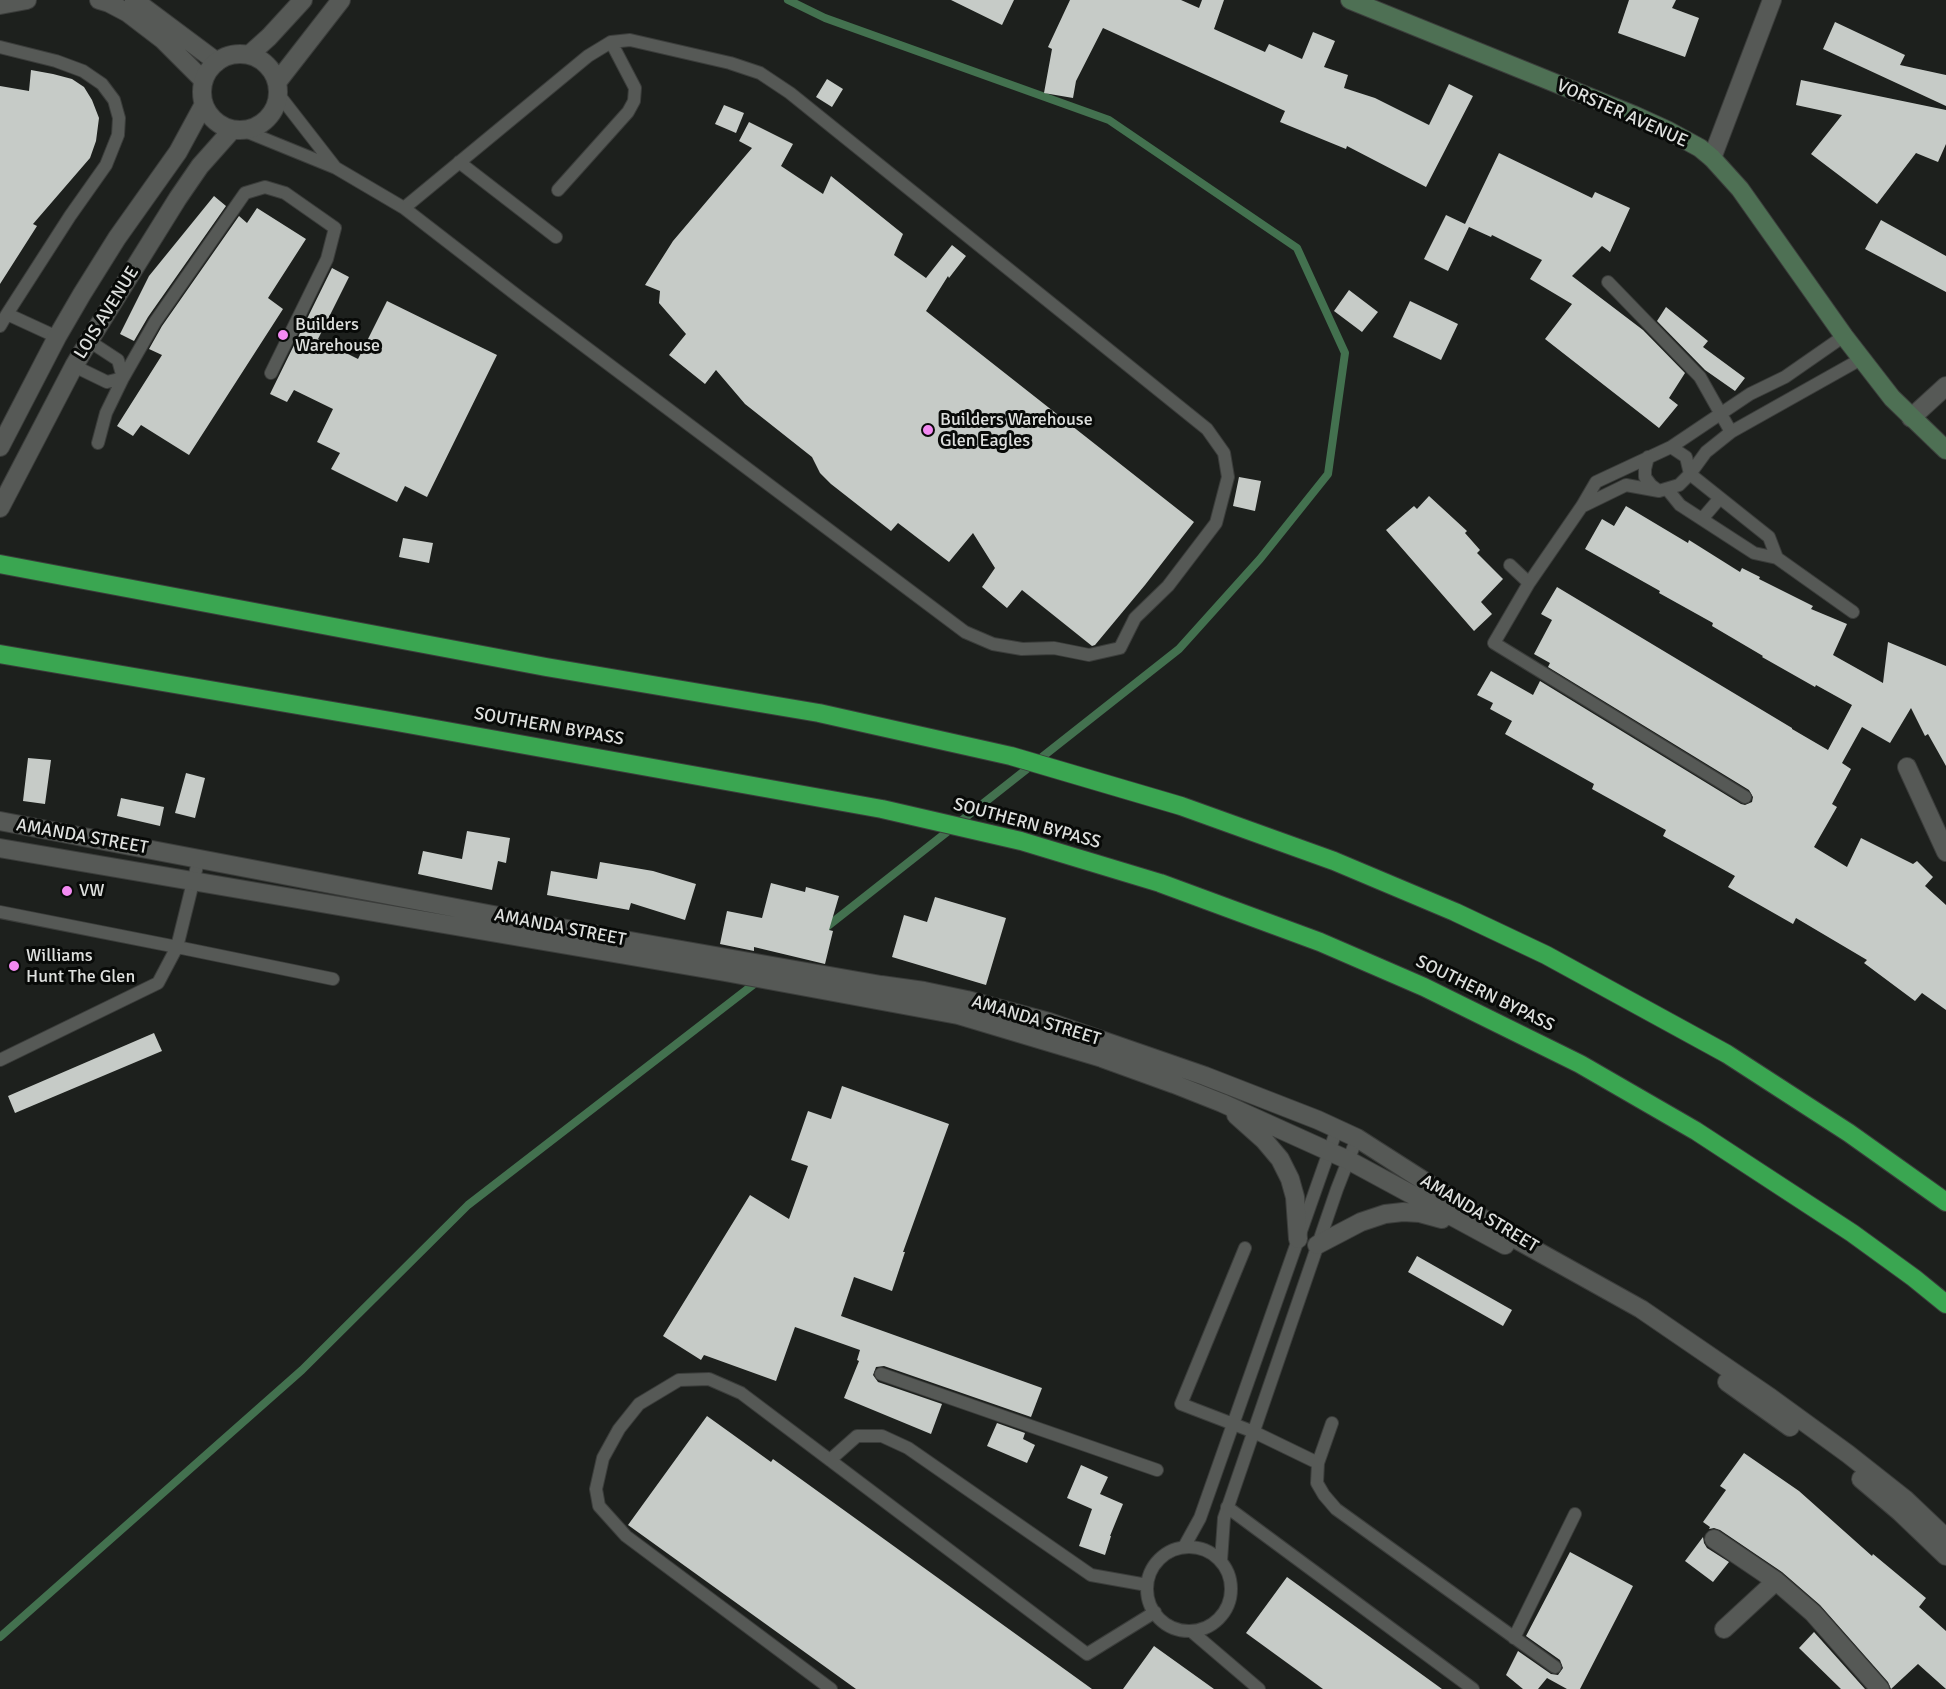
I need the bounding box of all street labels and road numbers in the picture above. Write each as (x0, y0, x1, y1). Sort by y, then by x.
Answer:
street label: VORSTER AVENUE (1553, 75, 1691, 153)
street label: LOIS AVENUE (70, 263, 144, 363)
street label: SOUTHERN BYPASS (472, 703, 626, 751)
street label: SOUTHERN BYPASS (951, 794, 1103, 854)
street label: AMANDA STREET (14, 815, 150, 859)
street label: AMANDA STREET (492, 905, 628, 951)
street label: SOUTHERN BYPASS (1412, 951, 1558, 1037)
street label: AMANDA STREET (969, 991, 1103, 1051)
street label: AMANDA STREET (1416, 1170, 1542, 1258)

